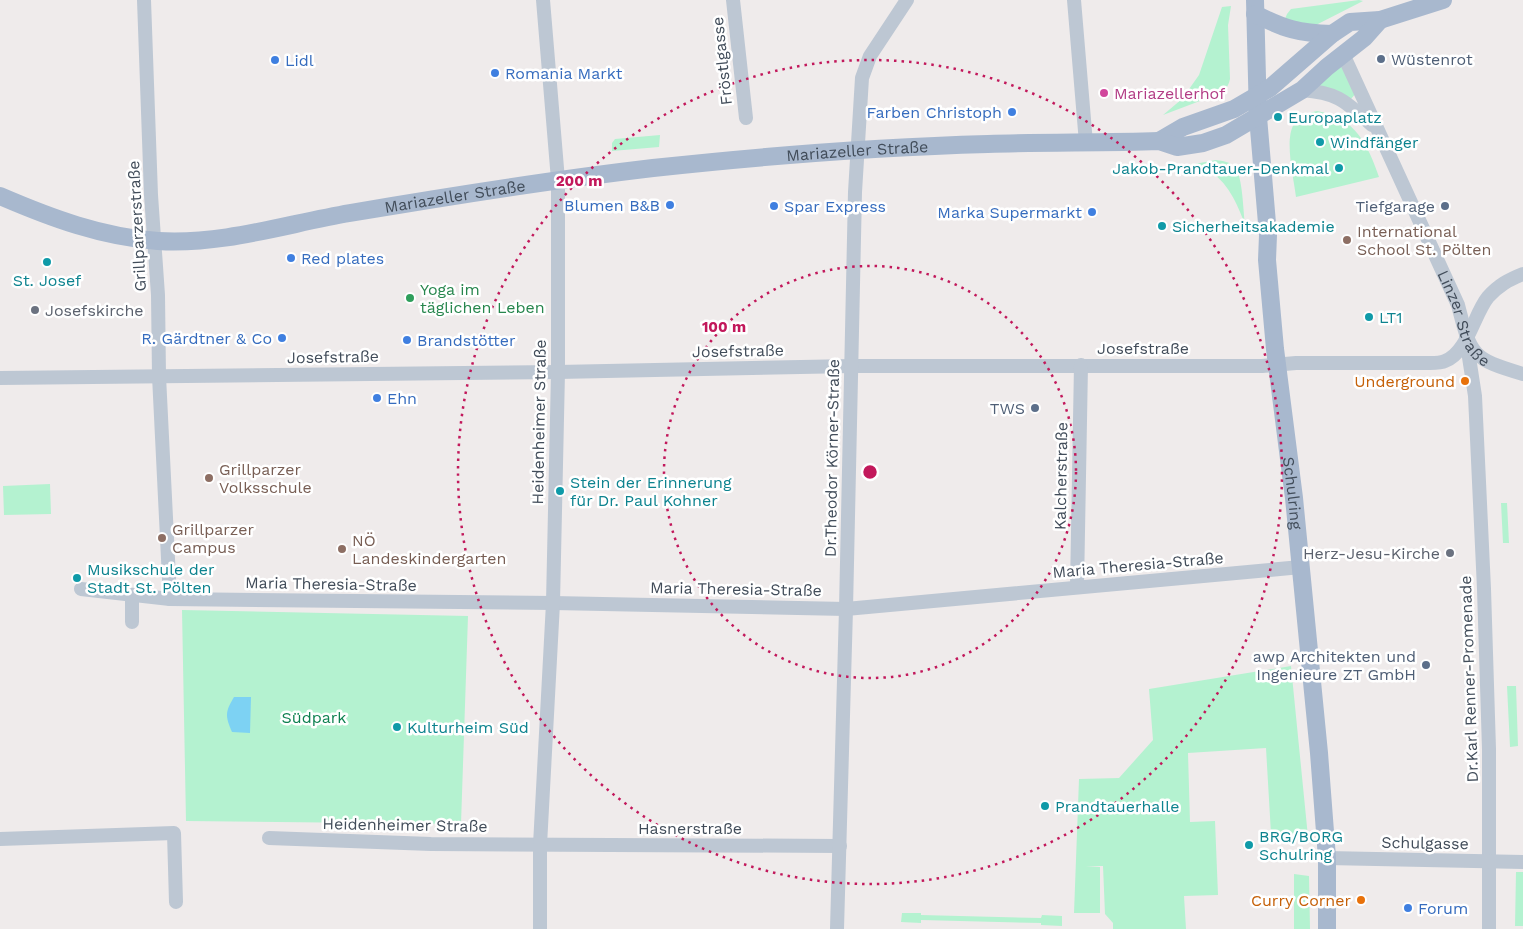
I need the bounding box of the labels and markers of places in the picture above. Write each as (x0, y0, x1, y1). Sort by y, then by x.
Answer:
place label: Wüstenrot (1391, 50, 1473, 69)
place label: Lidl (285, 51, 314, 70)
marker: Wüstenrot (1375, 53, 1387, 65)
marker: Lidl (269, 54, 281, 66)
place label: Romania Markt (505, 64, 623, 83)
marker: Romania Markt (489, 67, 501, 79)
place label: Mariazellerhof (1114, 84, 1226, 103)
marker: Mariazellerhof (1098, 87, 1110, 99)
place label: Farben Christoph (867, 103, 1002, 122)
marker: Farben Christoph (1006, 106, 1018, 118)
place label: Europaplatz (1288, 108, 1382, 127)
marker: Europaplatz (1272, 111, 1284, 123)
place label: Windfänger (1330, 133, 1419, 152)
marker: Windfänger (1314, 136, 1326, 148)
place label: Jakob-Prandtauer-Denkmal (1112, 159, 1329, 178)
marker: Jakob-Prandtauer-Denkmal (1333, 162, 1345, 174)
place label: Blumen B&B (564, 196, 660, 215)
place label: Spar Express (784, 197, 886, 216)
place label: Tiefgarage (1355, 197, 1435, 216)
marker: Blumen B&B (664, 199, 676, 211)
marker: Spar Express (768, 200, 780, 212)
marker: Tiefgarage (1439, 200, 1451, 212)
place label: Marka Supermarkt (937, 203, 1082, 222)
marker: Marka Supermarkt (1086, 206, 1098, 218)
place label: Sicherheitsakademie (1172, 217, 1335, 236)
marker: Sicherheitsakademie (1156, 220, 1168, 232)
place label: International School St. Pölten (1357, 222, 1491, 259)
marker: International School St. Pölten (1341, 234, 1353, 246)
place label: Red plates (301, 249, 384, 268)
marker: Red plates (285, 252, 297, 264)
marker: St. Josef (41, 256, 53, 268)
place label: St. Josef (13, 271, 82, 290)
place label: Yoga im täglichen Leben (420, 280, 545, 317)
marker: Yoga im täglichen Leben (404, 292, 416, 304)
place label: Josefskirche (45, 301, 144, 320)
marker: Josefskirche (29, 304, 41, 316)
place label: LT1 (1379, 308, 1402, 327)
marker: LT1 (1363, 311, 1375, 323)
place label: R. Gärdtner & Co (141, 329, 272, 348)
place label: Brandstötter (417, 331, 516, 350)
marker: R. Gärdtner & Co (276, 332, 288, 344)
marker: Brandstötter (401, 334, 413, 346)
place label: Underground (1354, 372, 1455, 391)
marker: Underground (1459, 375, 1471, 387)
place label: Ehn (387, 389, 417, 408)
marker: Ehn (371, 392, 383, 404)
place label: TWS (990, 399, 1025, 418)
marker: TWS (1029, 402, 1041, 414)
place label: Grillparzer Volksschule (219, 460, 312, 497)
centre of rings (861, 463, 879, 481)
marker: Grillparzer Volksschule (203, 472, 215, 484)
place label: Stein der Erinnerung für Dr. Paul Kohner (570, 473, 732, 510)
marker: Stein der Erinnerung für Dr. Paul Kohner (554, 485, 566, 497)
place label: Grillparzer Campus (172, 520, 254, 557)
place label: NÖ Landeskindergarten (352, 531, 506, 568)
marker: Grillparzer Campus (156, 532, 168, 544)
marker: NÖ Landeskindergarten (336, 543, 348, 555)
place label: Herz-Jesu-Kirche (1303, 544, 1440, 563)
marker: Herz-Jesu-Kirche (1444, 547, 1456, 559)
place label: Musikschule der Stadt St. Pölten (87, 560, 215, 597)
marker: Musikschule der Stadt St. Pölten (71, 572, 83, 584)
place label: awp Architekten und Ingenieure ZT GmbH (1253, 647, 1416, 684)
marker: awp Architekten und Ingenieure ZT GmbH (1420, 659, 1432, 671)
place label: Kulturheim Süd (407, 718, 529, 737)
marker: Kulturheim Süd (391, 721, 403, 733)
place label: Prandtauerhalle (1055, 797, 1179, 816)
marker: Prandtauerhalle (1039, 800, 1051, 812)
place label: BRG/BORG Schulring (1259, 827, 1343, 864)
marker: BRG/BORG Schulring (1243, 839, 1255, 851)
place label: Curry Corner (1251, 891, 1351, 910)
marker: Curry Corner (1355, 894, 1367, 906)
place label: Forum (1418, 899, 1468, 918)
marker: Forum (1402, 902, 1414, 914)

